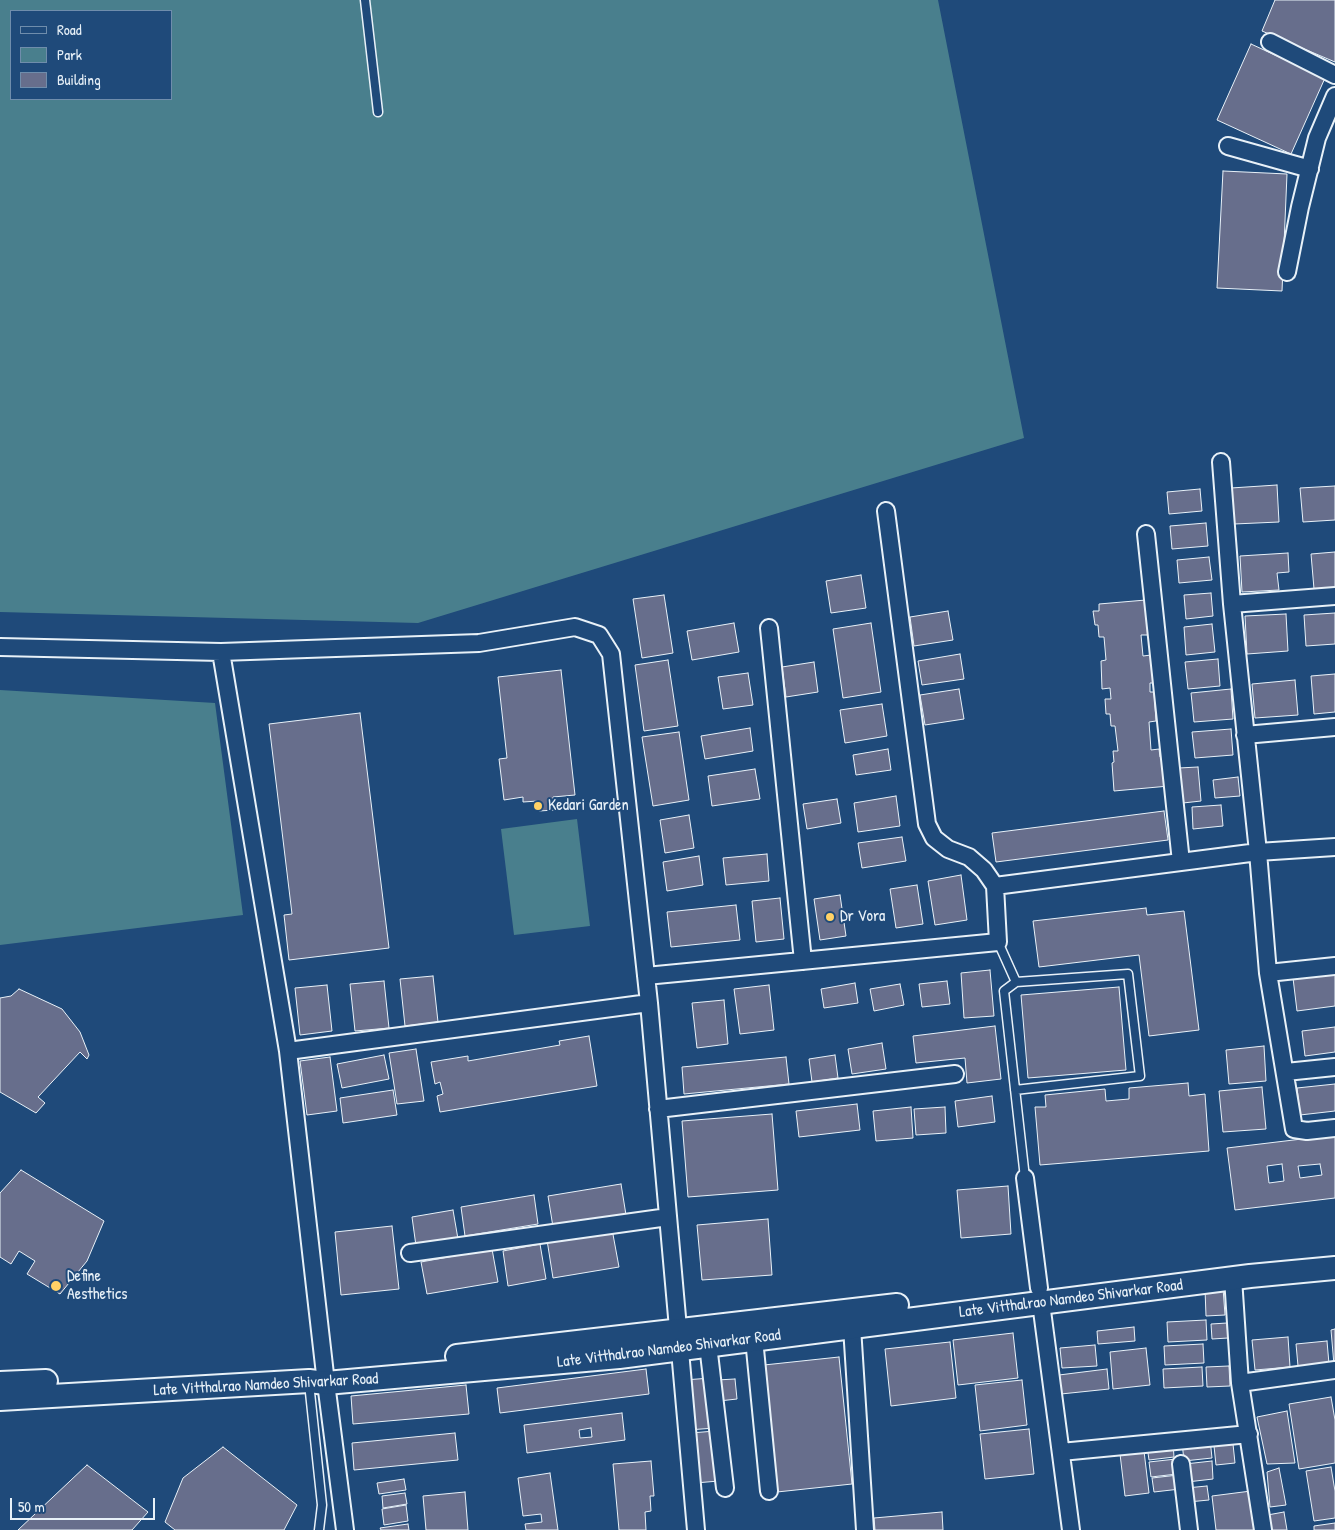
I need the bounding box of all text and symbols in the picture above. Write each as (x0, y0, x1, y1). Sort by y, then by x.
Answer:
legend (10, 10, 172, 100)
text: Road (57, 19, 82, 40)
text: Park (57, 44, 82, 65)
text: Building (57, 69, 101, 90)
place label: Kedari Garden (548, 796, 629, 816)
marker: Kedari Garden (532, 800, 544, 812)
place label: Dr Vora (840, 907, 885, 927)
marker: Dr Vora (824, 911, 836, 923)
place label: Define Aesthetics (67, 1267, 127, 1305)
street label: Late Vitthalrao Namdeo Shivarkar Road (958, 1276, 1184, 1322)
marker: Define Aesthetics (49, 1279, 63, 1293)
street label: Late Vitthalrao Namdeo Shivarkar Road (556, 1326, 782, 1372)
street label: Late Vitthalrao Namdeo Shivarkar Road (153, 1370, 379, 1400)
scale bar (12, 1488, 158, 1520)
text: 50 m (18, 1496, 45, 1517)

